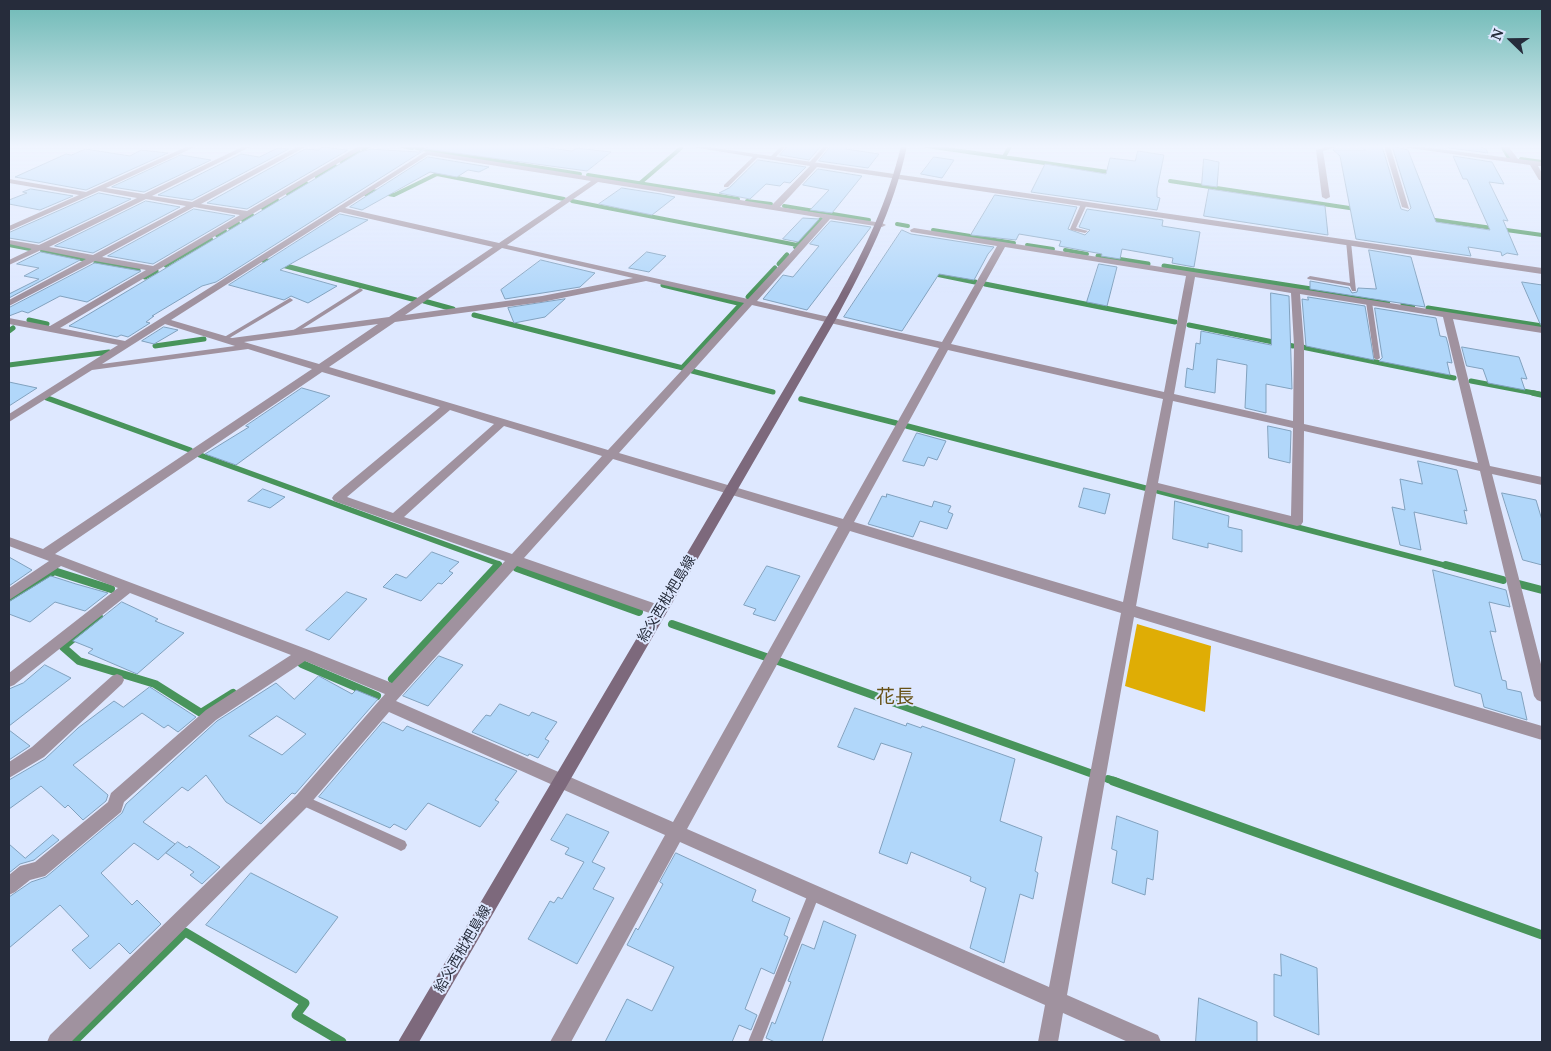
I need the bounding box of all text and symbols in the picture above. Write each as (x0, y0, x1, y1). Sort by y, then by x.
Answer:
north arrow (1486, 15, 1536, 65)
text: N (1486, 26, 1508, 43)
street label: 給父西枇杷島線 (635, 553, 699, 645)
district label: 花長 (876, 687, 914, 709)
street label: 給父西枇杷島線 (431, 902, 495, 996)

